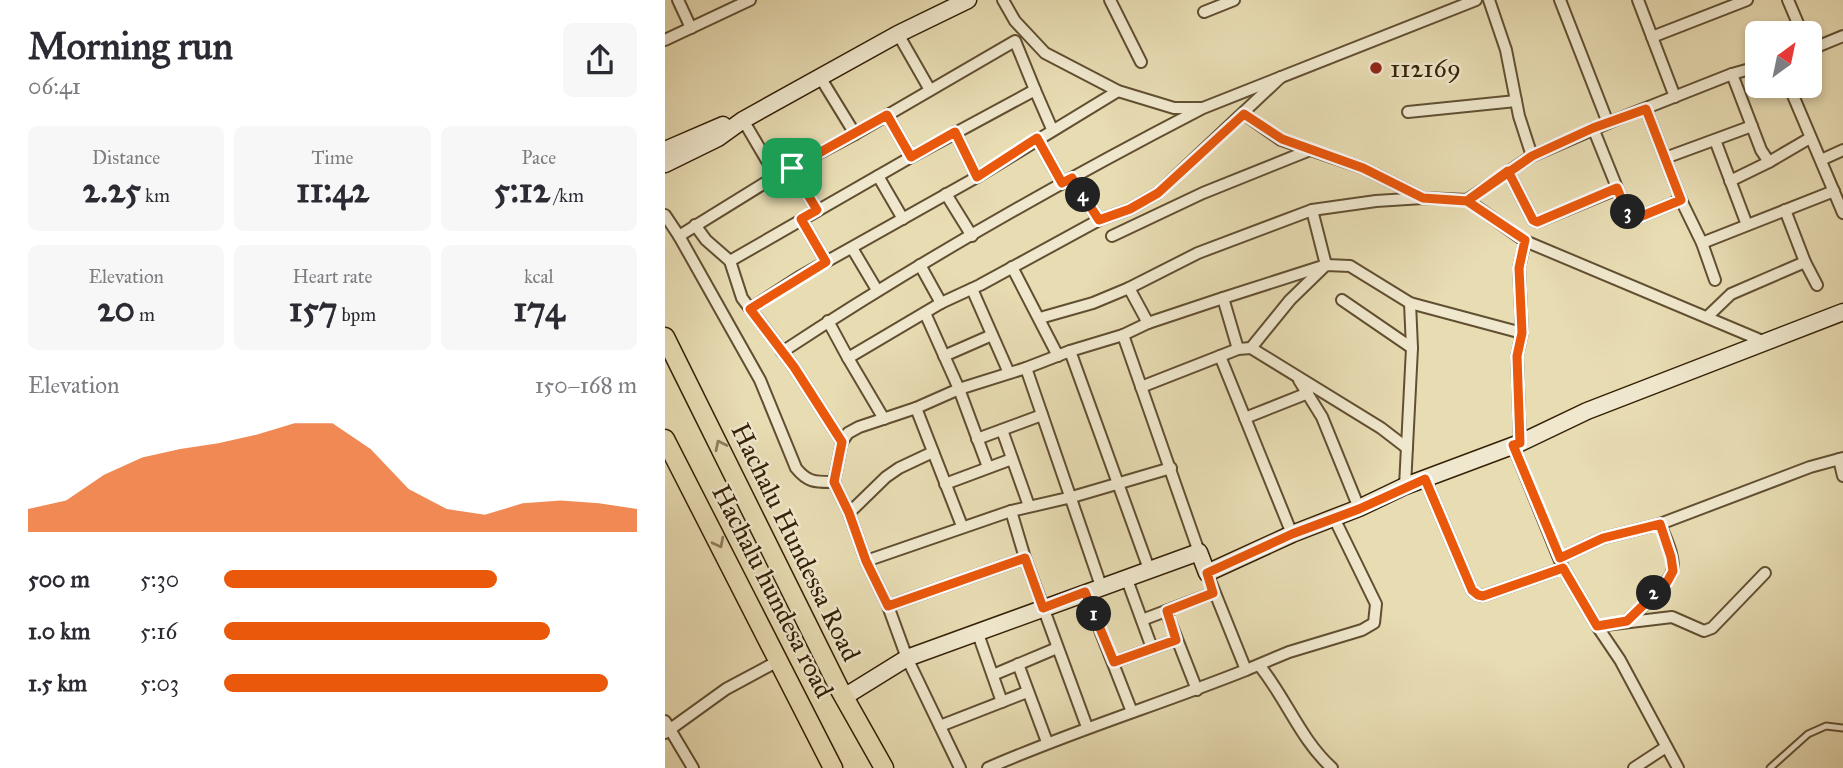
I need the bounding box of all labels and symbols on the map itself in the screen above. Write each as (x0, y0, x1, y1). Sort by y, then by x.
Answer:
north arrow (1745, 21, 1822, 98)
place label: 112169 (1390, 52, 1461, 84)
marker: 112169 (1368, 60, 1384, 76)
pin (762, 138, 822, 198)
pin: 4 (1065, 178, 1101, 212)
pin: 3 (1611, 194, 1646, 230)
street label: Hachalu Hundessa Road (724, 418, 868, 666)
one-way arrow (714, 440, 728, 452)
street label: Hachalu hundesa road (705, 479, 841, 703)
one-way arrow (711, 536, 724, 548)
pin: 2 (1637, 576, 1671, 610)
pin: 1 (1077, 596, 1111, 632)

